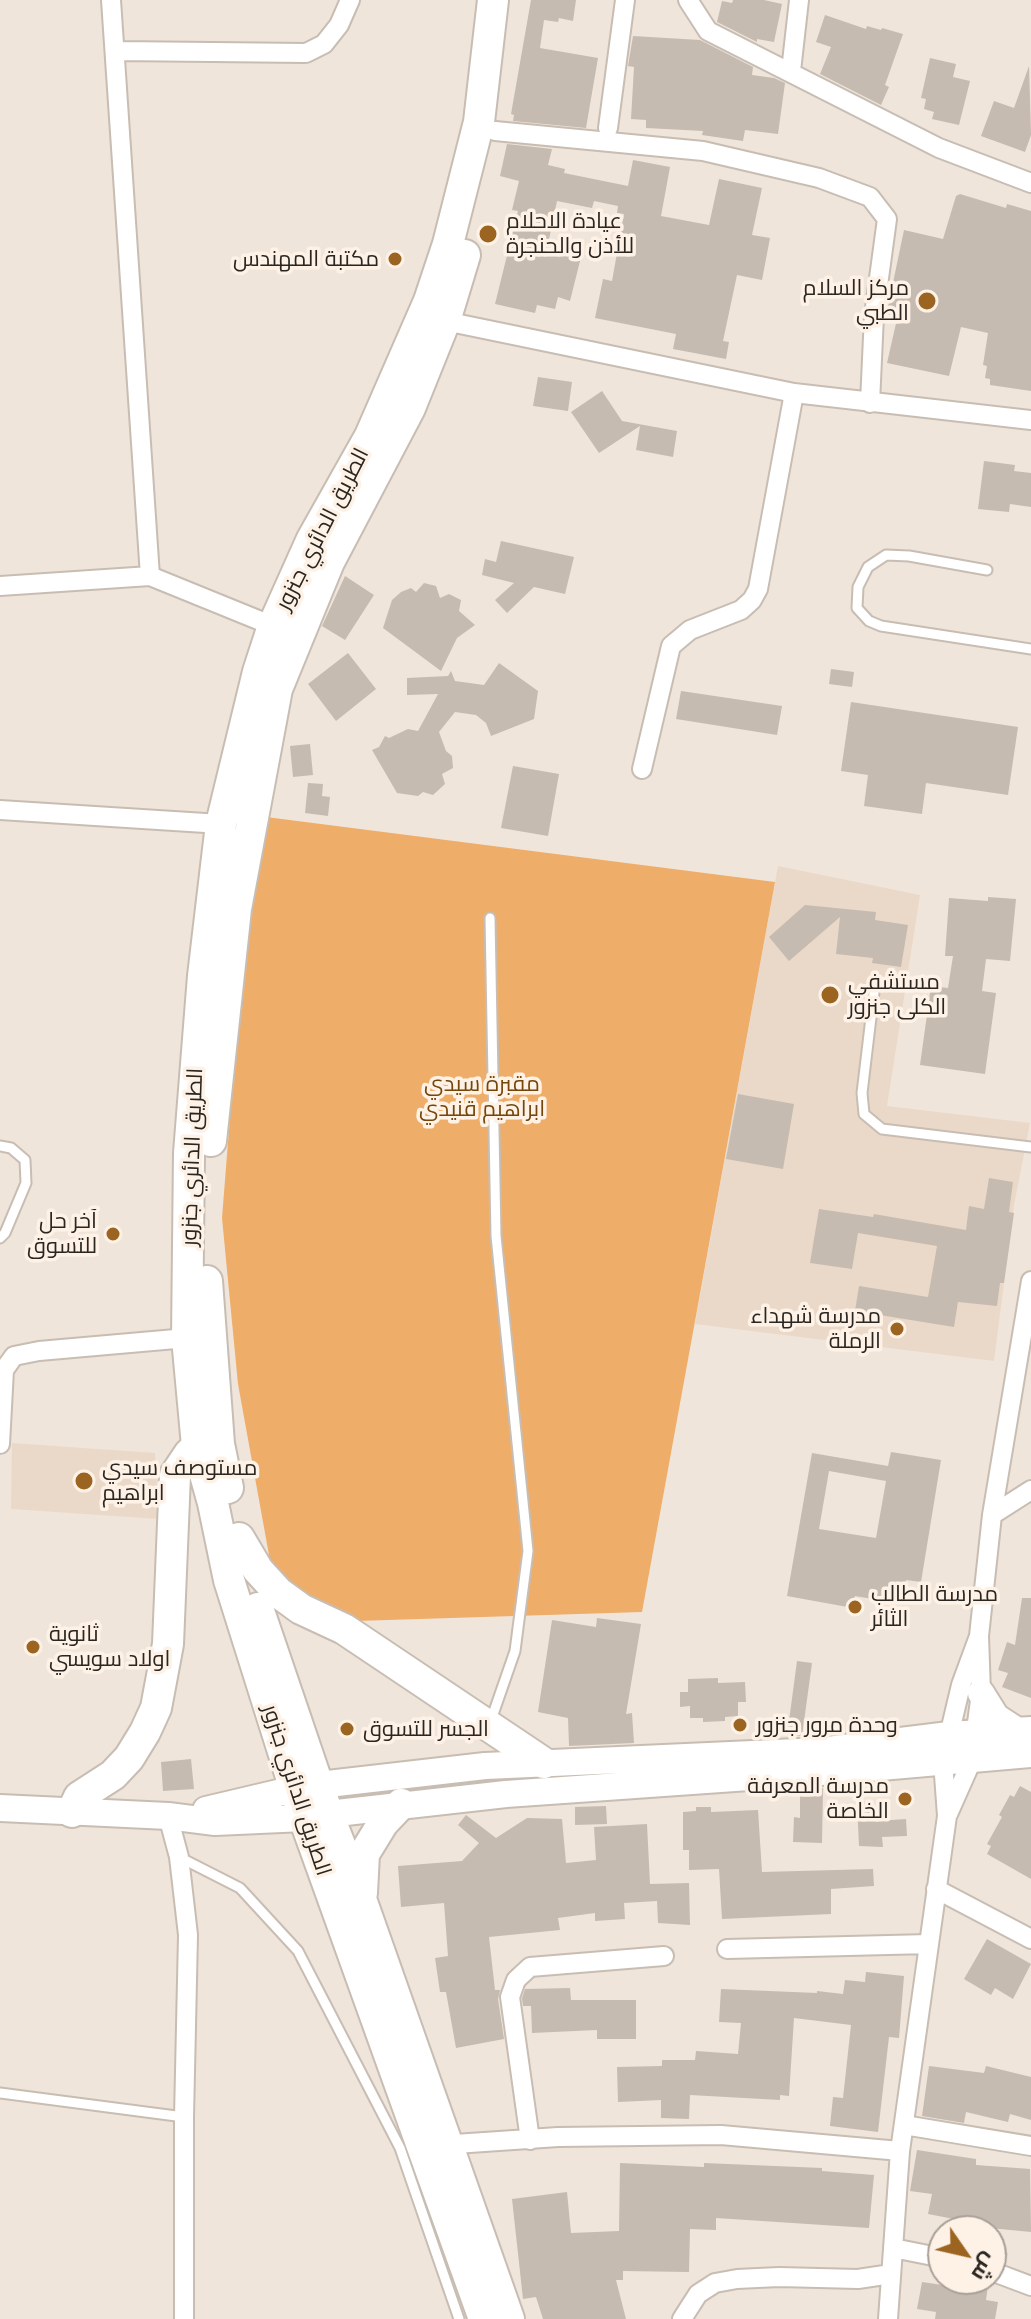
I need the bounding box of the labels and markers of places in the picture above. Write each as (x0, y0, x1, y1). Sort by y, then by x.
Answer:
place label: عيادة الاحلام للأذن والحنجرة (506, 208, 634, 260)
marker: عيادة الاحلام للأذن والحنجرة (477, 223, 499, 245)
place label: مكتبة المهندس (233, 246, 379, 272)
marker: مكتبة المهندس (386, 250, 404, 268)
place label: مركز السلام الطبي (803, 275, 909, 326)
marker: مركز السلام الطبي (916, 290, 938, 312)
place label: مستشفي الكلى جنزور (848, 969, 946, 1020)
marker: مستشفي الكلى جنزور (819, 984, 841, 1006)
place label: آخر حل للتسوق (27, 1208, 97, 1260)
marker: آخر حل للتسوق (104, 1225, 122, 1243)
place label: مدرسة شهداء الرملة (750, 1303, 881, 1354)
marker: مدرسة شهداء الرملة (888, 1320, 906, 1338)
place label: مستوصف سيدي ابراهيم (102, 1455, 257, 1506)
marker: مستوصف سيدي ابراهيم (73, 1470, 95, 1492)
place label: مدرسة الطالب الثائر (871, 1581, 998, 1632)
marker: مدرسة الطالب الثائر (846, 1598, 864, 1616)
place label: ثانوية اولاد سويسي (49, 1621, 170, 1672)
marker: ثانوية اولاد سويسي (24, 1638, 42, 1656)
place label: وحدة مرور جنزور (756, 1712, 898, 1738)
place label: الجسر للتسوق (363, 1716, 489, 1742)
marker: وحدة مرور جنزور (731, 1716, 749, 1734)
marker: الجسر للتسوق (338, 1720, 356, 1738)
place label: مدرسة المعرفة الخاصة (747, 1773, 889, 1824)
marker: مدرسة المعرفة الخاصة (896, 1790, 914, 1808)

